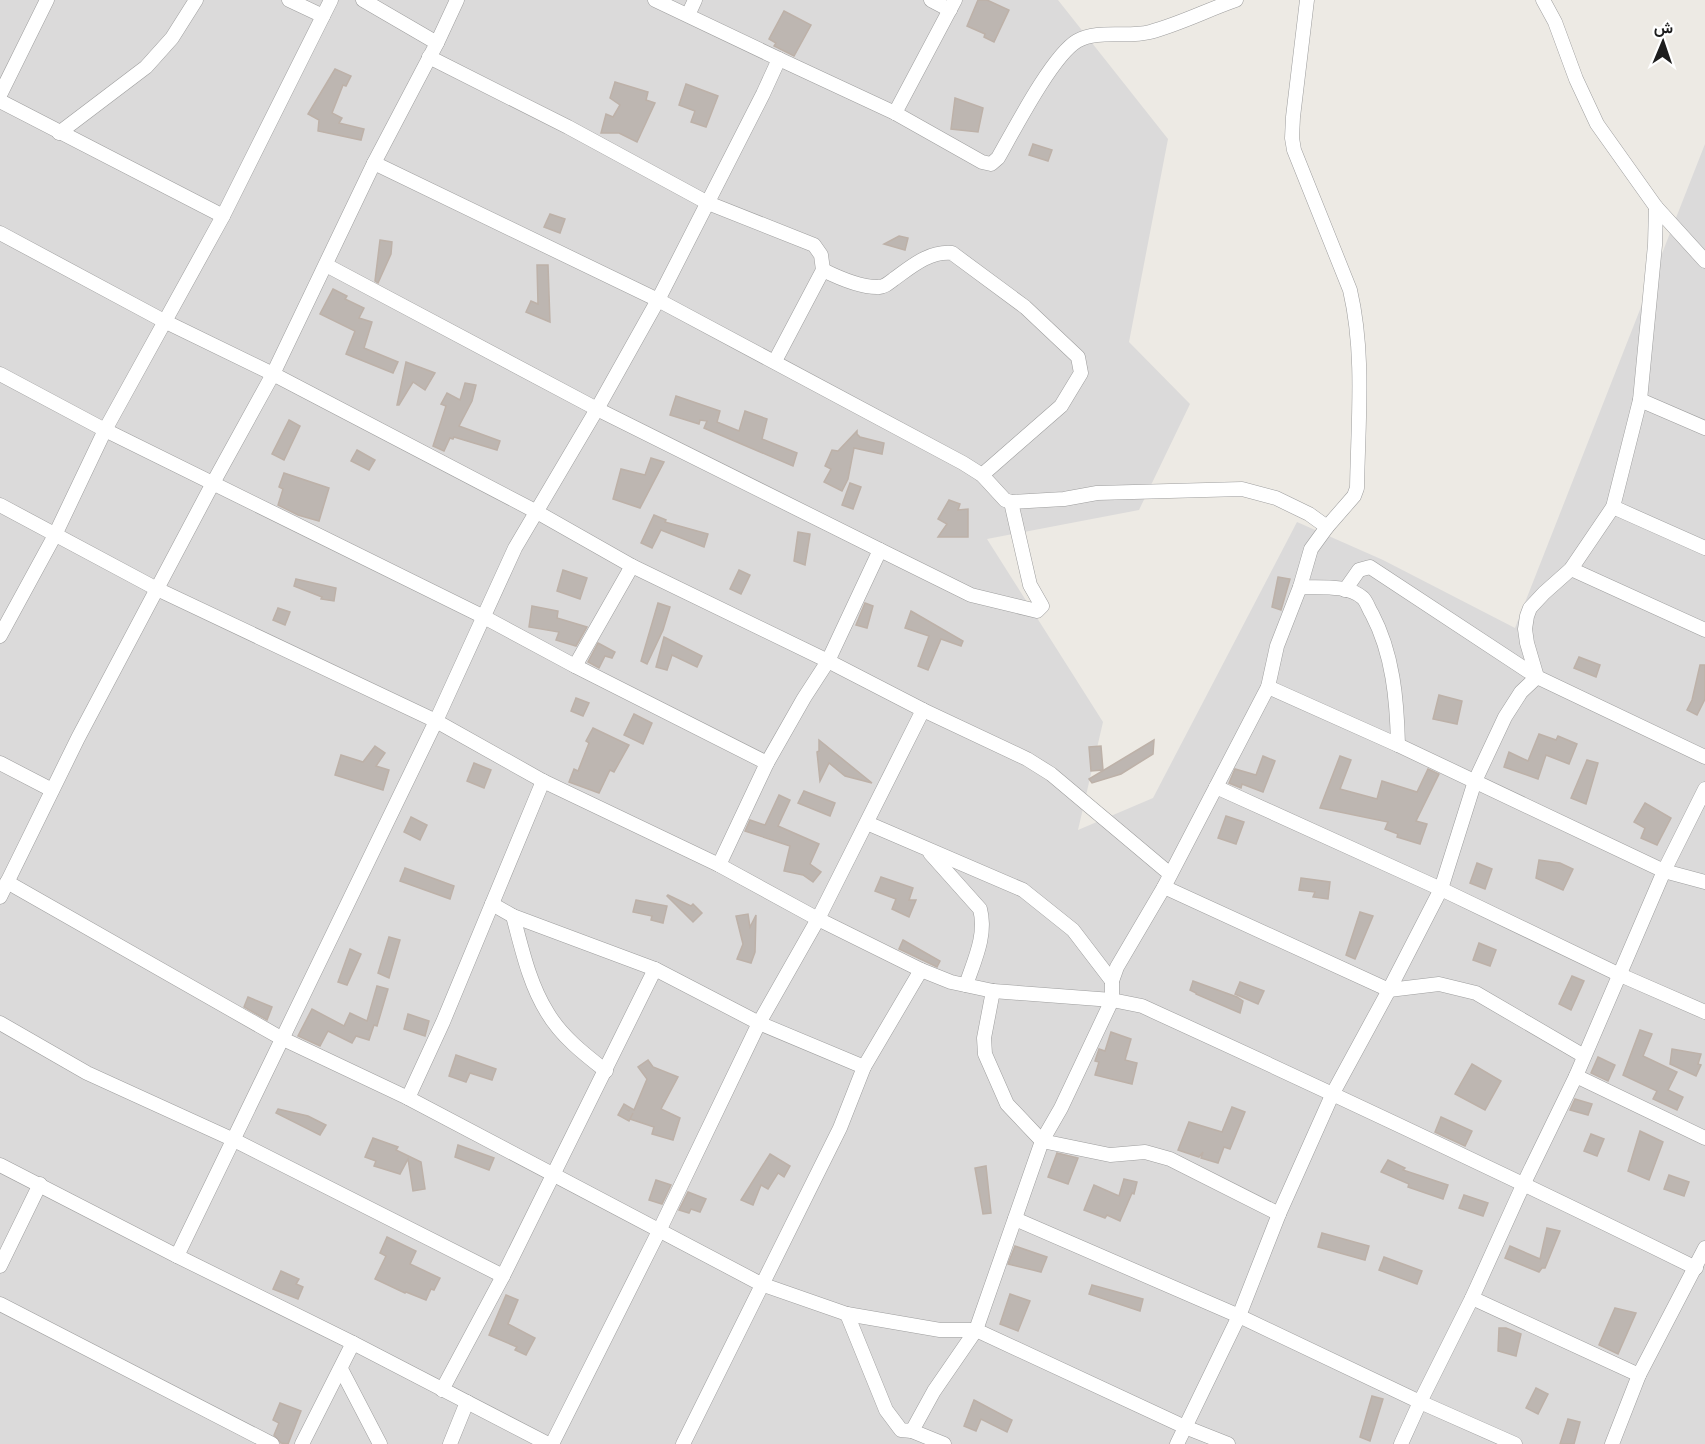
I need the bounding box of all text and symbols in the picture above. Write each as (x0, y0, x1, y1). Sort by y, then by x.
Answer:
north arrow (1633, 12, 1693, 72)
text: ش (1654, 17, 1673, 37)

